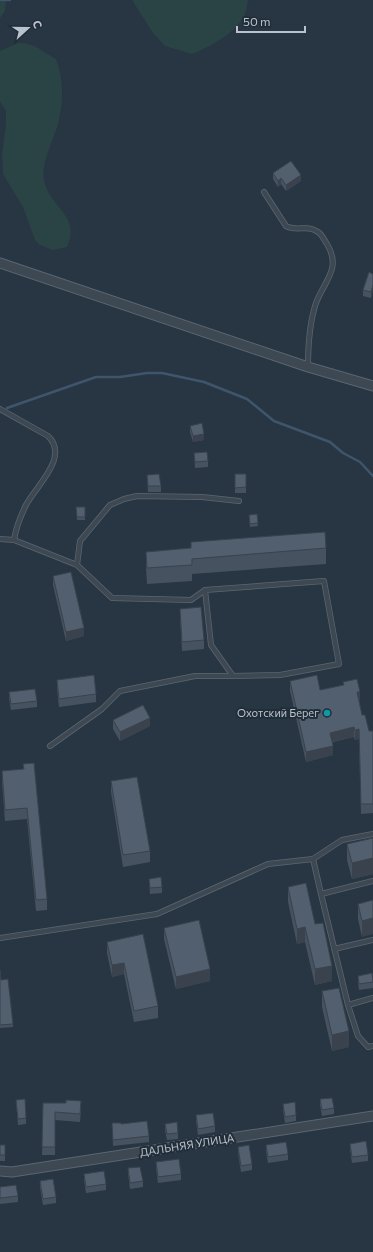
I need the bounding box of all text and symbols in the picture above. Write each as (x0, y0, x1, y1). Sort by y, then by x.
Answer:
north arrow (8, 8, 48, 48)
scale bar (237, 8, 305, 34)
text: 50 m (243, 14, 271, 28)
text: С (30, 18, 45, 31)
place label: Охотский Берег (237, 706, 319, 719)
marker: Охотский Берег (322, 708, 332, 718)
street label: ДАЛЬНЯЯ УЛИЦА (139, 1131, 235, 1158)

